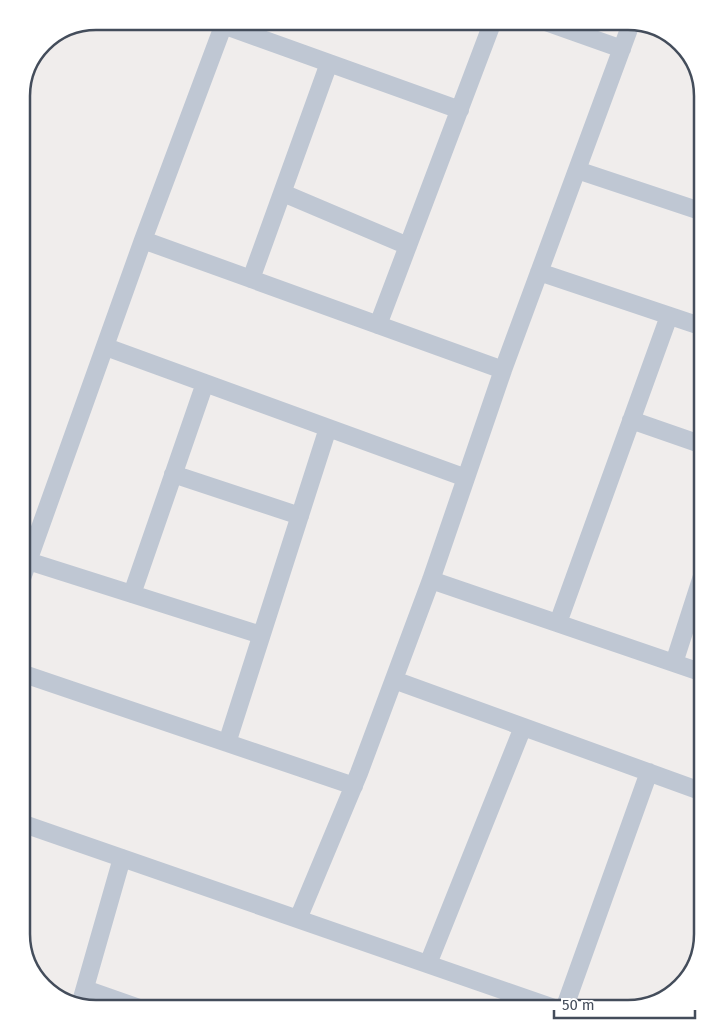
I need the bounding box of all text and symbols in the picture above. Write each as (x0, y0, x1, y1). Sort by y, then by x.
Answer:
scale bar (554, 988, 695, 1020)
text: 50 m (562, 996, 595, 1014)

